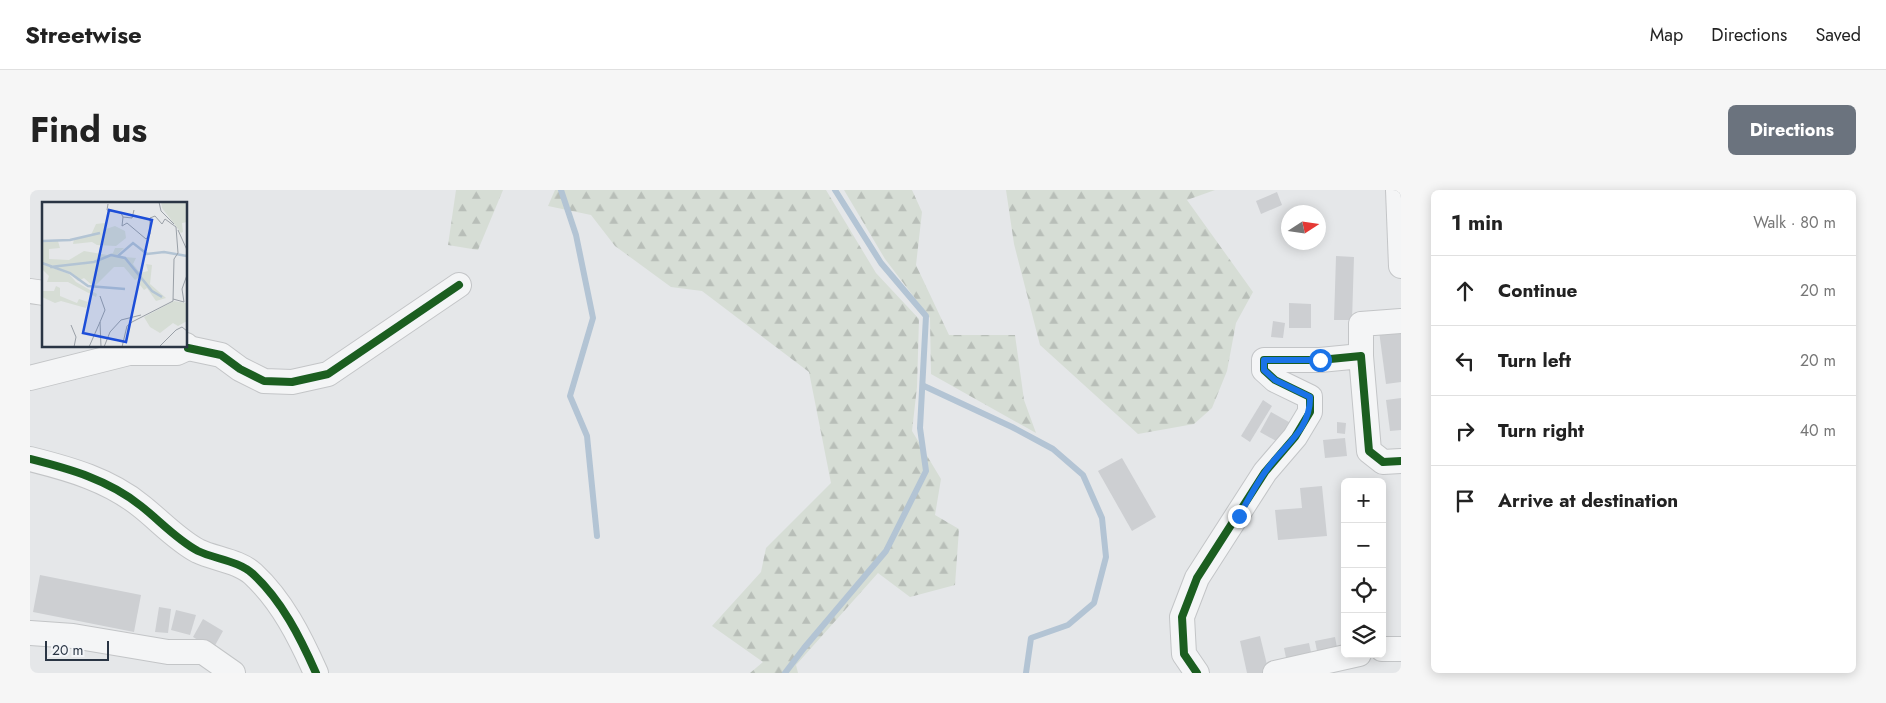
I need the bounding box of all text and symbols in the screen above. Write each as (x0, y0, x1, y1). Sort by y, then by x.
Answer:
text: Streetwise (25, 17, 142, 52)
text: Map (1650, 22, 1683, 48)
text: Directions (1711, 22, 1787, 48)
text: Saved (1815, 22, 1861, 48)
text: Find us (30, 105, 147, 155)
button: Directions (1728, 105, 1856, 155)
inset map (42, 202, 188, 348)
north arrow (1281, 205, 1326, 250)
text: 1 min (1451, 208, 1503, 238)
text: Walk · 80 m (1753, 211, 1836, 234)
icon: ahead (1451, 277, 1479, 305)
text: Continue (1498, 277, 1577, 304)
text: 20 m (1800, 279, 1836, 302)
icon: left (1451, 347, 1479, 375)
text: Turn left (1498, 347, 1571, 374)
route start (1309, 349, 1332, 372)
text: 20 m (1800, 349, 1836, 372)
icon: right (1451, 417, 1479, 445)
text: Turn right (1498, 417, 1584, 444)
text: 40 m (1800, 419, 1836, 442)
map controls (1341, 478, 1386, 658)
button: + (1341, 478, 1386, 523)
icon: arrive (1451, 487, 1479, 515)
text: Arrive at destination (1498, 487, 1678, 514)
route end (1228, 505, 1251, 528)
button: − (1341, 523, 1386, 568)
button: locate (1341, 568, 1386, 613)
button: layers (1341, 613, 1386, 658)
scale bar (45, 638, 109, 661)
text: 20 m (52, 640, 84, 660)

